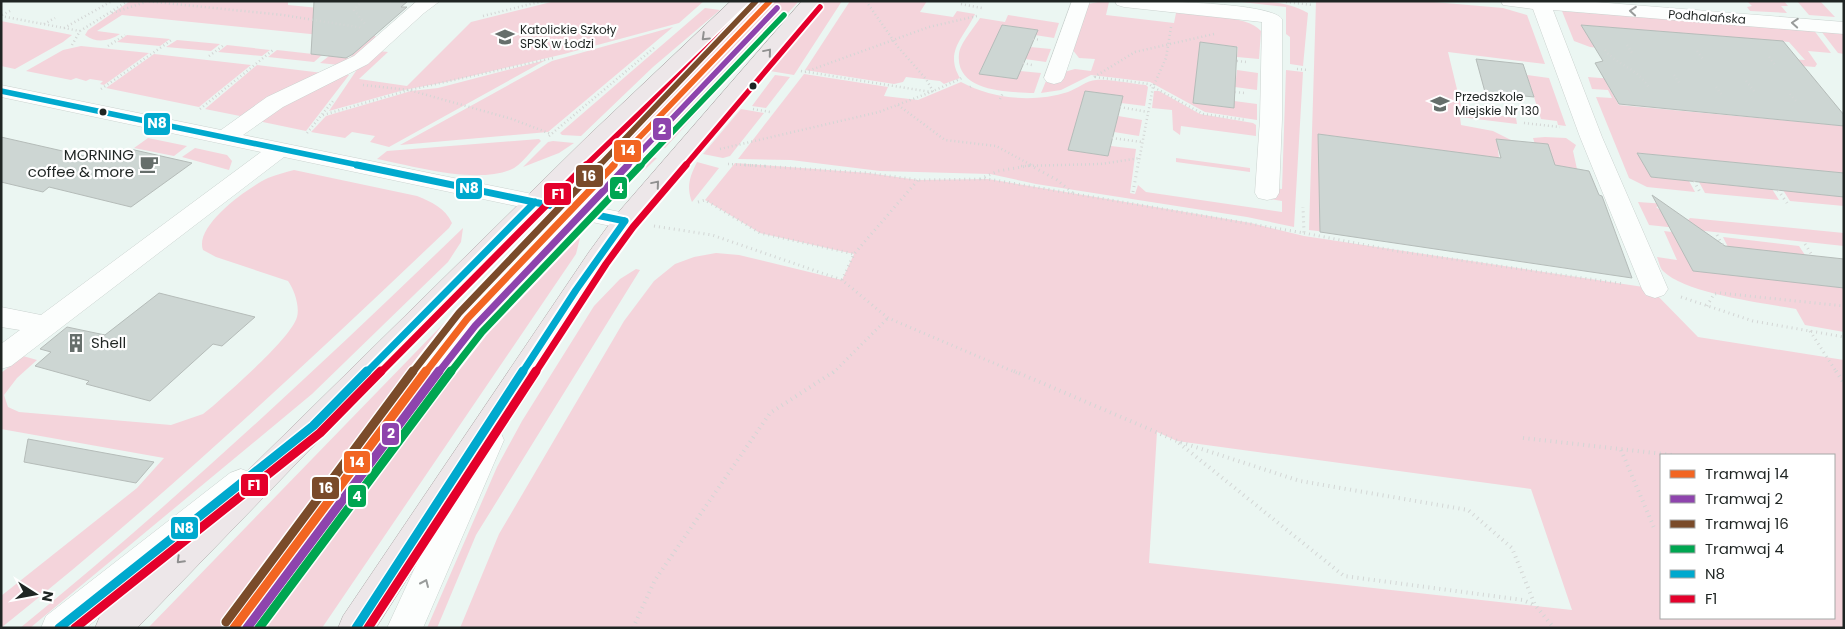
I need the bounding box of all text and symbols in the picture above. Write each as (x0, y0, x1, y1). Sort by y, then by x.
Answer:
street label: Podhalańska (1668, 5, 1746, 28)
one-way arrow (1629, 6, 1637, 17)
one-way arrow (1791, 18, 1799, 29)
place label: Katolickie Szkoły SPSK w Łodzi (520, 21, 617, 52)
school or university icon: Katolickie Szkoły SPSK w Łodzi (494, 26, 516, 48)
one-way arrow (701, 31, 710, 40)
one-way arrow (762, 48, 771, 57)
unlabelled marker (748, 81, 758, 91)
place label: Przedszkole Miejskie Nr 130 (1455, 88, 1539, 119)
school or university icon: Przedszkole Miejskie Nr 130 (1429, 93, 1451, 115)
unlabelled marker (98, 107, 108, 117)
line badge: N8 (143, 112, 171, 136)
text: N8 (147, 113, 167, 133)
line badge: 2 (652, 117, 672, 141)
text: 2 (658, 119, 666, 139)
line badge: 14 (613, 139, 642, 163)
text: 14 (621, 140, 635, 160)
place label: MORNING coffee & more (28, 144, 134, 182)
cafe icon: MORNING coffee & more (138, 153, 160, 175)
line badge: 16 (575, 164, 604, 188)
text: 16 (582, 166, 596, 186)
line badge: 4 (609, 176, 628, 200)
line badge: N8 (455, 177, 483, 200)
text: N8 (459, 178, 479, 198)
text: 4 (614, 178, 624, 198)
one-way arrow (651, 180, 660, 189)
line badge: F1 (543, 182, 572, 206)
text: F1 (552, 184, 564, 204)
building icon: Shell (65, 332, 87, 354)
place label: Shell (91, 332, 126, 353)
line badge: 2 (381, 422, 400, 446)
text: 2 (387, 423, 395, 443)
line badge: 14 (343, 450, 371, 474)
text: 14 (350, 452, 364, 472)
legend (1660, 454, 1835, 619)
text: Tramwaj 14 (1705, 463, 1789, 484)
line badge: F1 (240, 473, 269, 497)
text: F1 (248, 475, 260, 495)
line badge: 16 (311, 476, 340, 500)
text: 16 (319, 478, 333, 498)
line badge: 4 (347, 484, 367, 508)
text: 4 (352, 486, 362, 506)
text: Tramwaj 2 (1705, 488, 1783, 509)
text: Tramwaj 16 (1705, 513, 1789, 534)
line badge: N8 (170, 516, 199, 540)
text: N8 (174, 518, 194, 538)
text: Tramwaj 4 (1705, 538, 1784, 559)
one-way arrow (177, 554, 186, 563)
text: N8 (1705, 563, 1725, 584)
north arrow (10, 569, 60, 619)
one-way arrow (418, 579, 429, 588)
text: F1 (1705, 588, 1717, 609)
text: N (37, 589, 59, 604)

